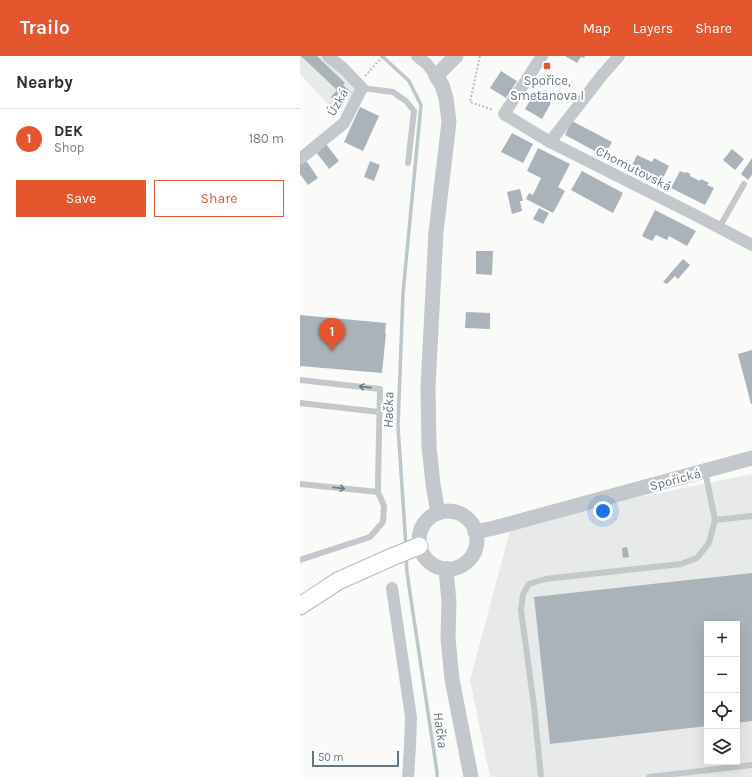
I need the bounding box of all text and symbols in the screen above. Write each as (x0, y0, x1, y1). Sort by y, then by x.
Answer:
text: Trailo (20, 17, 70, 39)
text: Map (583, 20, 611, 37)
text: Layers (633, 20, 673, 37)
text: Share (695, 20, 732, 37)
marker: Spořice, Smetanova I (542, 61, 552, 71)
text: Nearby (16, 72, 73, 92)
place label: Spořice, Smetanova I (510, 73, 584, 103)
street label: Úzká (322, 85, 351, 119)
text: DEK (54, 122, 83, 140)
text: 1 (27, 131, 31, 146)
text: 180 m (249, 131, 284, 146)
text: Shop (54, 140, 84, 155)
street label: Chomutovská (593, 143, 674, 194)
button: Save (16, 180, 146, 217)
button: Share (154, 180, 284, 217)
pin: 1 (319, 318, 345, 351)
one-way arrow (359, 383, 372, 391)
water label: Hačka (380, 392, 397, 428)
street label: Spořická (648, 465, 702, 493)
one-way arrow (332, 484, 345, 492)
your location (593, 501, 613, 521)
map controls (704, 621, 740, 765)
button: + (704, 621, 740, 657)
button: − (704, 657, 740, 693)
button: locate (704, 693, 740, 729)
water label: Hačka (430, 711, 451, 749)
button: layers (704, 729, 740, 765)
scale bar (312, 749, 399, 768)
text: 50 m (318, 751, 344, 764)

